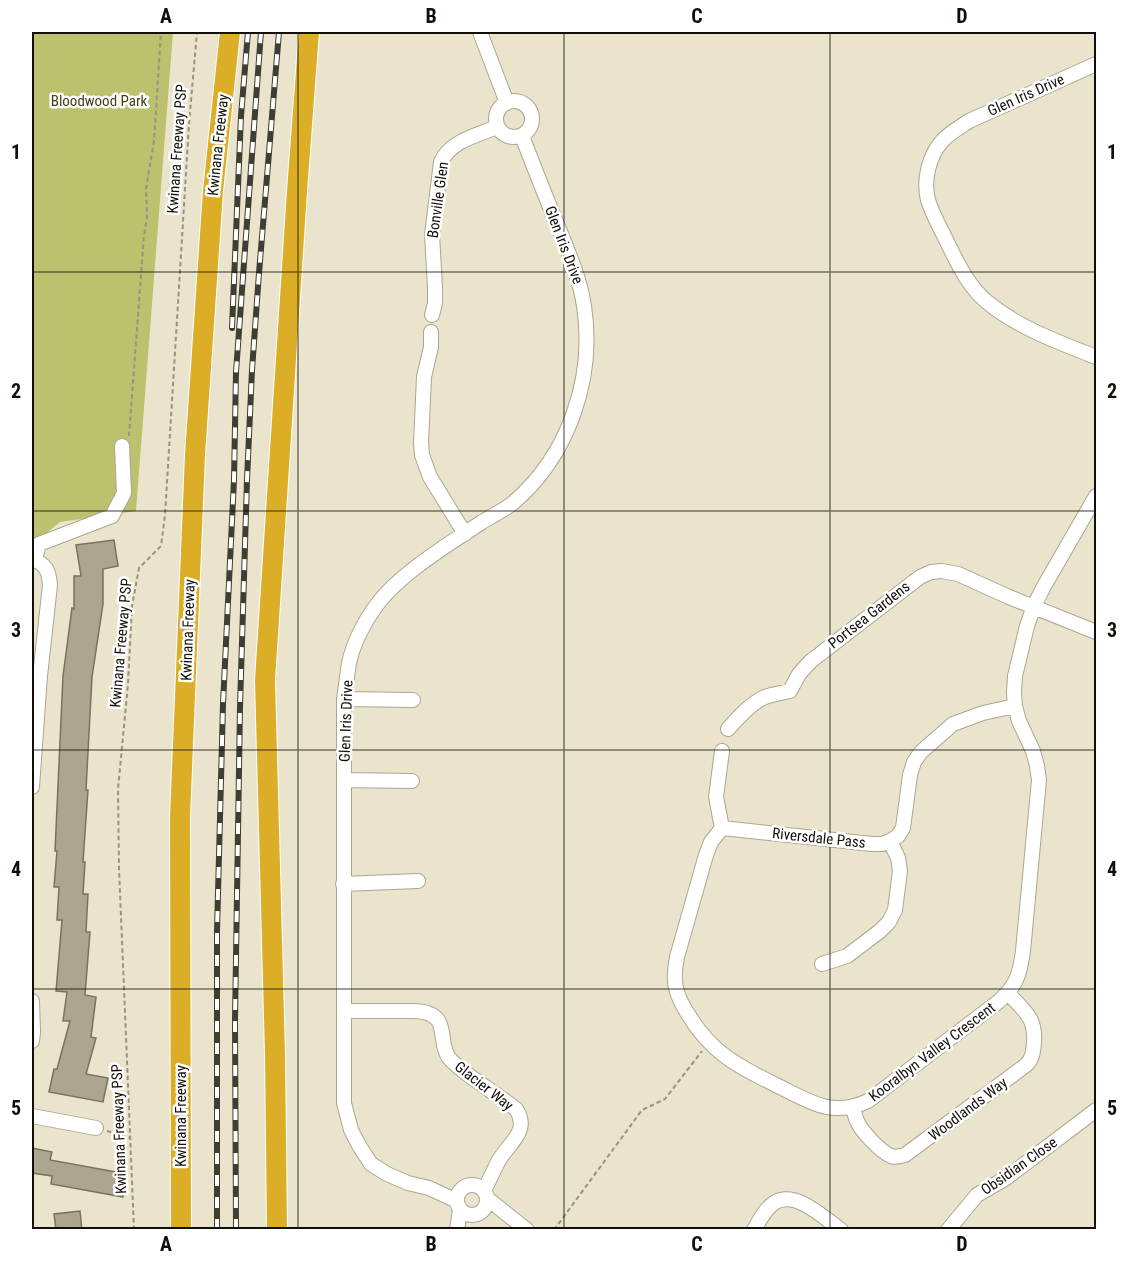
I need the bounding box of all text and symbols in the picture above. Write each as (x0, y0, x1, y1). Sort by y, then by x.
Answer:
text: A (160, 4, 172, 28)
text: B (425, 4, 437, 28)
text: C (691, 4, 703, 28)
text: D (956, 4, 968, 28)
street label: Glen Iris Drive (985, 70, 1067, 120)
street label: Kwinana Freeway PSP (163, 84, 191, 214)
park label: Bloodwood Park (51, 92, 148, 110)
street label: Kwinana Freeway (204, 93, 232, 197)
text: 1 (11, 140, 21, 164)
text: 1 (1107, 140, 1117, 164)
street label: Bonville Glen (424, 161, 452, 239)
street label: Glen Iris Drive (541, 203, 587, 287)
text: 2 (11, 379, 21, 403)
text: 2 (1107, 379, 1117, 403)
street label: Portsea Gardens (825, 577, 914, 652)
street label: Kwinana Freeway PSP (106, 578, 136, 708)
street label: Kwinana Freeway (177, 579, 199, 681)
text: 3 (11, 618, 21, 642)
text: 3 (1107, 618, 1117, 642)
street label: Glen Iris Drive (336, 680, 356, 762)
street label: Riversdale Pass (771, 824, 867, 852)
text: 4 (11, 857, 21, 881)
text: 4 (1107, 857, 1117, 881)
street label: Kooralbyn Valley Crescent (865, 999, 999, 1105)
street label: Glacier Way (451, 1058, 517, 1114)
street label: Kwinana Freeway PSP (108, 1064, 130, 1194)
street label: Kwinana Freeway (172, 1065, 190, 1167)
street label: Woodlands Way (925, 1074, 1011, 1144)
text: 5 (11, 1096, 21, 1120)
text: 5 (1107, 1096, 1117, 1120)
street label: Obsidian Close (977, 1133, 1061, 1199)
text: A (160, 1232, 172, 1256)
text: B (425, 1232, 437, 1256)
text: C (691, 1232, 703, 1256)
text: D (956, 1232, 968, 1256)

